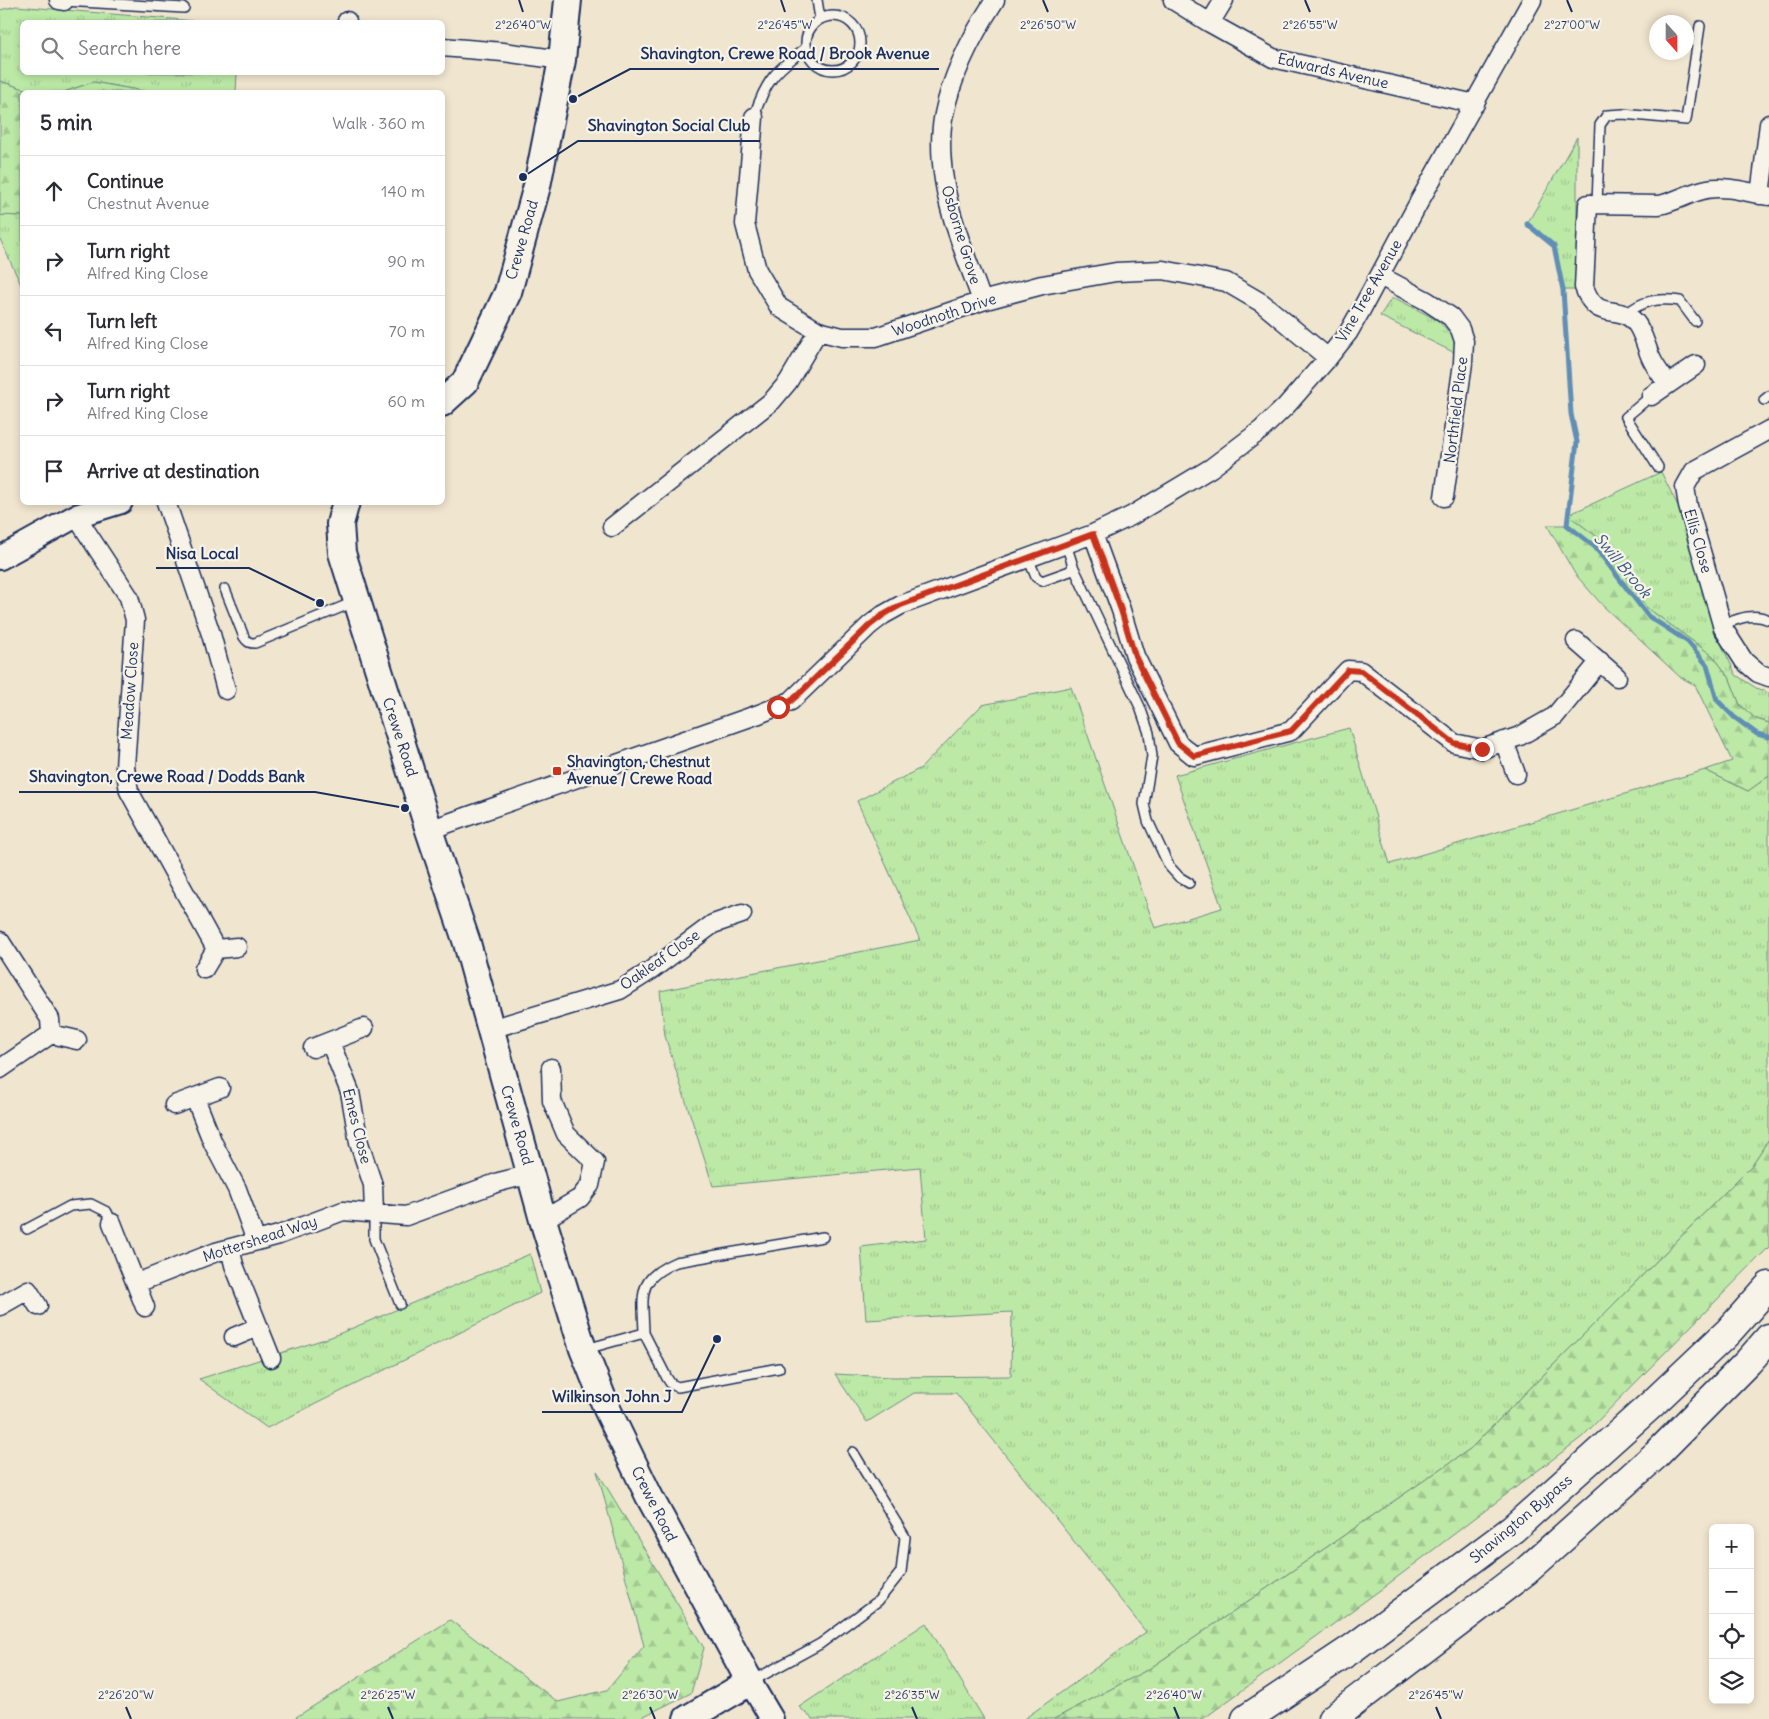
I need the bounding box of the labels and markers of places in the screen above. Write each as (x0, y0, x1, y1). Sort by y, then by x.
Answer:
callout: Shavington, Crewe Road / Brook Avenue (630, 38, 939, 69)
callout: Shavington Social Club (578, 110, 760, 141)
callout: Nisa Local (156, 537, 249, 568)
place label: Shavington, Chestnut Avenue / Crewe Road (567, 752, 712, 788)
callout: Shavington, Crewe Road / Dodds Bank (19, 761, 315, 792)
marker: Shavington, Chestnut Avenue / Crewe Road (551, 765, 563, 777)
callout: Wilkinson John J (542, 1381, 682, 1412)

